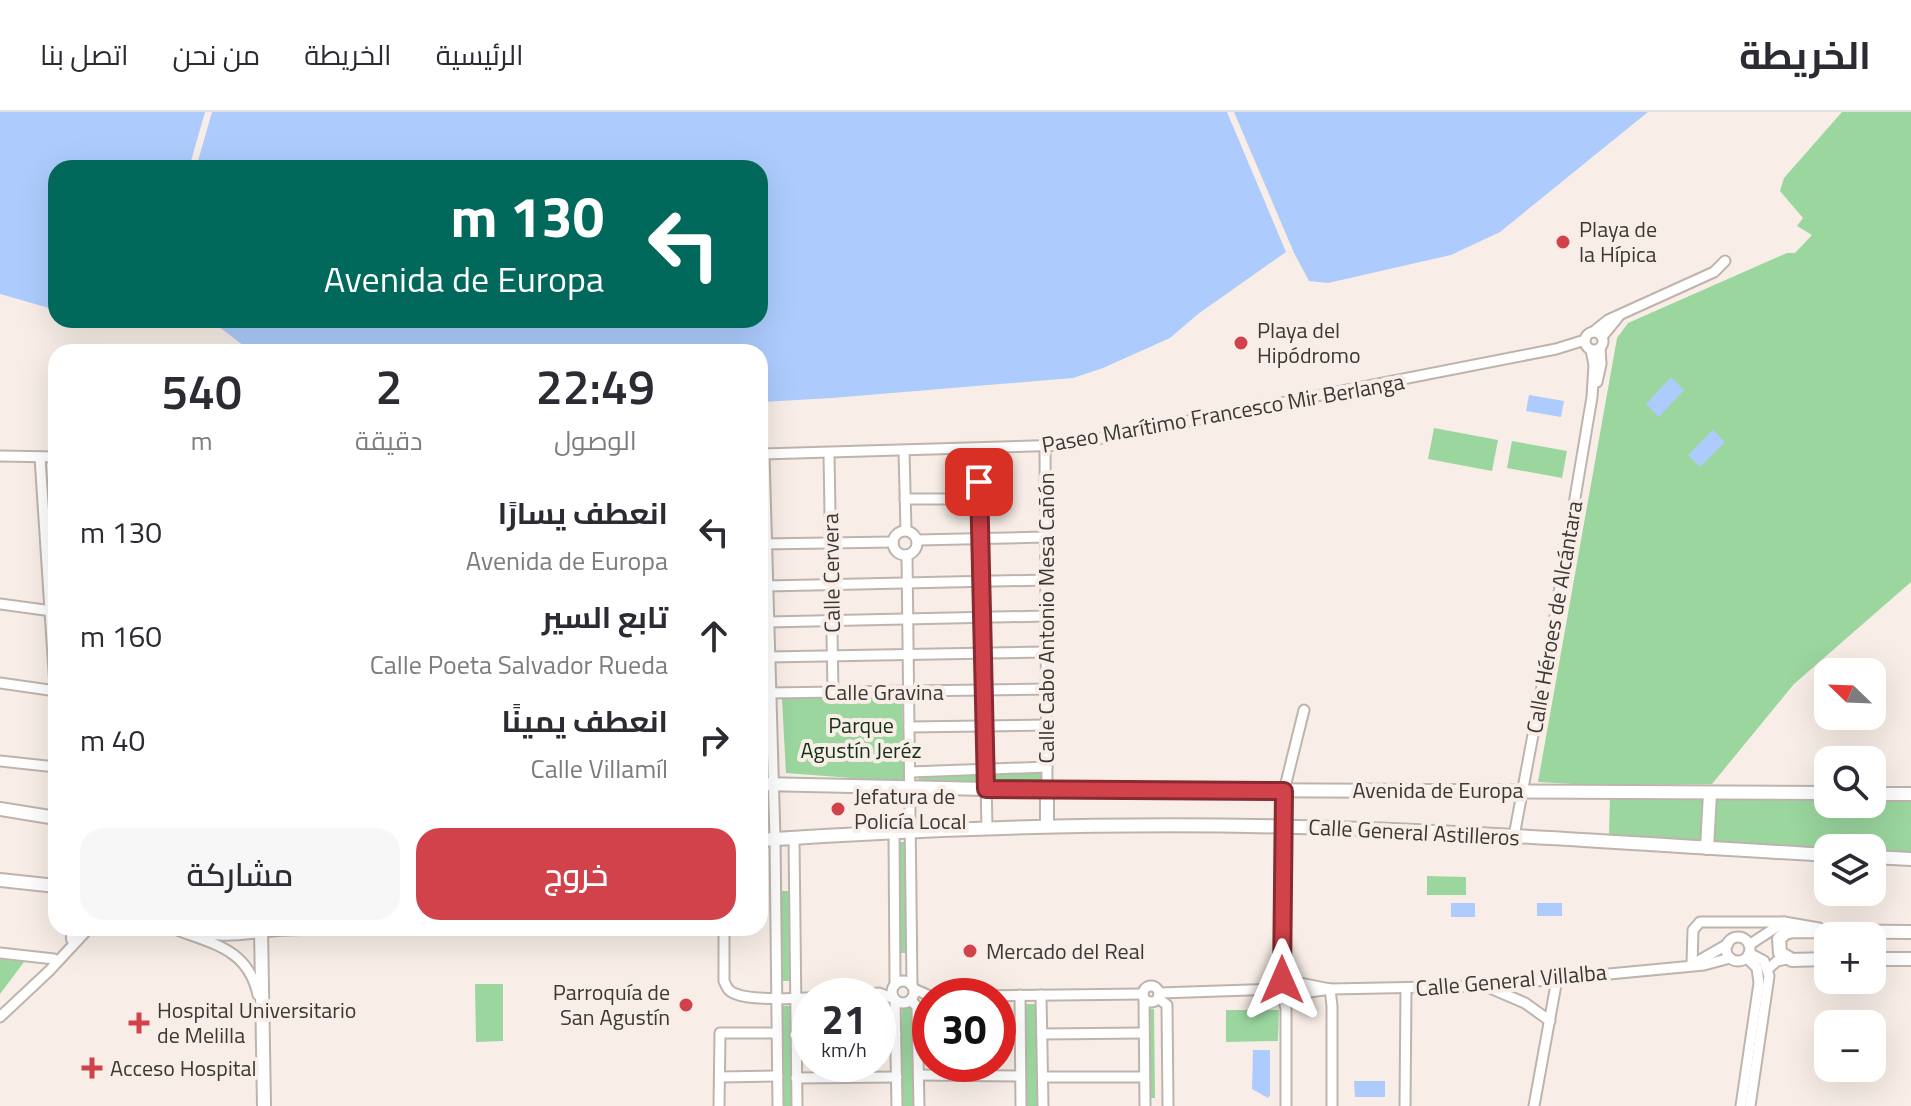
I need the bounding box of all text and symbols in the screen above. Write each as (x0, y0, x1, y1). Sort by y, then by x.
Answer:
text: الخريطة (1739, 26, 1871, 84)
text: اتصل بنا (40, 33, 129, 76)
text: من نحن (173, 33, 260, 76)
text: الخريطة (304, 33, 392, 76)
text: الرئيسية (436, 33, 523, 76)
text: 130 m (451, 174, 604, 259)
icon: left (632, 192, 736, 296)
place label: Playa de la Hípica (1579, 212, 1657, 271)
marker: Playa de la Hípica (1554, 233, 1572, 251)
text: Avenida de Europa (324, 251, 604, 306)
place label: Playa del Hipódromo (1257, 313, 1361, 372)
marker: Playa del Hipódromo (1232, 334, 1250, 352)
text: 2 (375, 350, 402, 423)
text: 22:49 (536, 350, 655, 423)
text: 540 (161, 355, 242, 428)
street label: Paseo Marítimo Francesco Mir Berlanga (1039, 364, 1407, 462)
text: m (191, 421, 212, 460)
text: دقيقة (355, 421, 423, 460)
text: الوصول (554, 421, 637, 460)
pin (945, 448, 1013, 516)
icon: arrive (957, 460, 1001, 504)
street label: Calle Cabo Antonio Mesa Cañón (1029, 472, 1063, 764)
text: انعطف يسارًا (498, 490, 668, 536)
street label: Calle Héroes de Alcántara (1517, 498, 1591, 736)
text: 130 m (80, 509, 162, 555)
icon: left (692, 510, 736, 554)
street label: Calle Cervera (813, 513, 849, 633)
text: Avenida de Europa (466, 541, 668, 580)
text: تابع السير (542, 594, 668, 640)
text: 160 m (80, 613, 162, 659)
icon: ahead (692, 614, 736, 658)
text: Calle Poeta Salvador Rueda (370, 645, 668, 684)
north arrow (1814, 658, 1886, 730)
map controls (1814, 658, 1886, 1082)
street label: Calle Gravina (824, 675, 944, 709)
text: انعطف يمينًا (501, 698, 668, 744)
park label: Parque Agustín Jeréz (800, 708, 922, 767)
text: 40 m (80, 717, 145, 763)
icon: right (692, 718, 736, 762)
button: search (1814, 746, 1886, 818)
text: Calle Villamíl (530, 749, 668, 788)
street label: Avenida de Europa (1352, 773, 1524, 807)
place label: Jefatura de Policía Local (854, 779, 967, 838)
marker: Jefatura de Policía Local (829, 800, 847, 818)
street label: Calle General Astilleros (1307, 809, 1521, 855)
button: مشاركة (80, 828, 400, 920)
button: خروج (416, 828, 736, 920)
button: layers (1814, 834, 1886, 906)
button: + (1814, 922, 1886, 994)
place label: Mercado del Real (986, 934, 1145, 968)
position arrow (1240, 938, 1324, 1022)
marker: Mercado del Real (961, 942, 979, 960)
street label: Calle General Villalba (1414, 955, 1608, 1005)
place label: Parroquía de San Agustín (553, 975, 670, 1034)
speed limit sign: 30 (912, 978, 1016, 1082)
text: 21 (822, 989, 866, 1050)
place label: Hospital Universitario de Melilla (157, 993, 356, 1052)
marker: Parroquía de San Agustín (677, 996, 695, 1014)
button: − (1814, 1010, 1886, 1082)
marker: Hospital Universitario de Melilla (128, 1012, 150, 1034)
text: km/h (821, 1034, 867, 1065)
place label: Acceso Hospital (110, 1051, 257, 1085)
marker: Acceso Hospital (81, 1057, 103, 1079)

